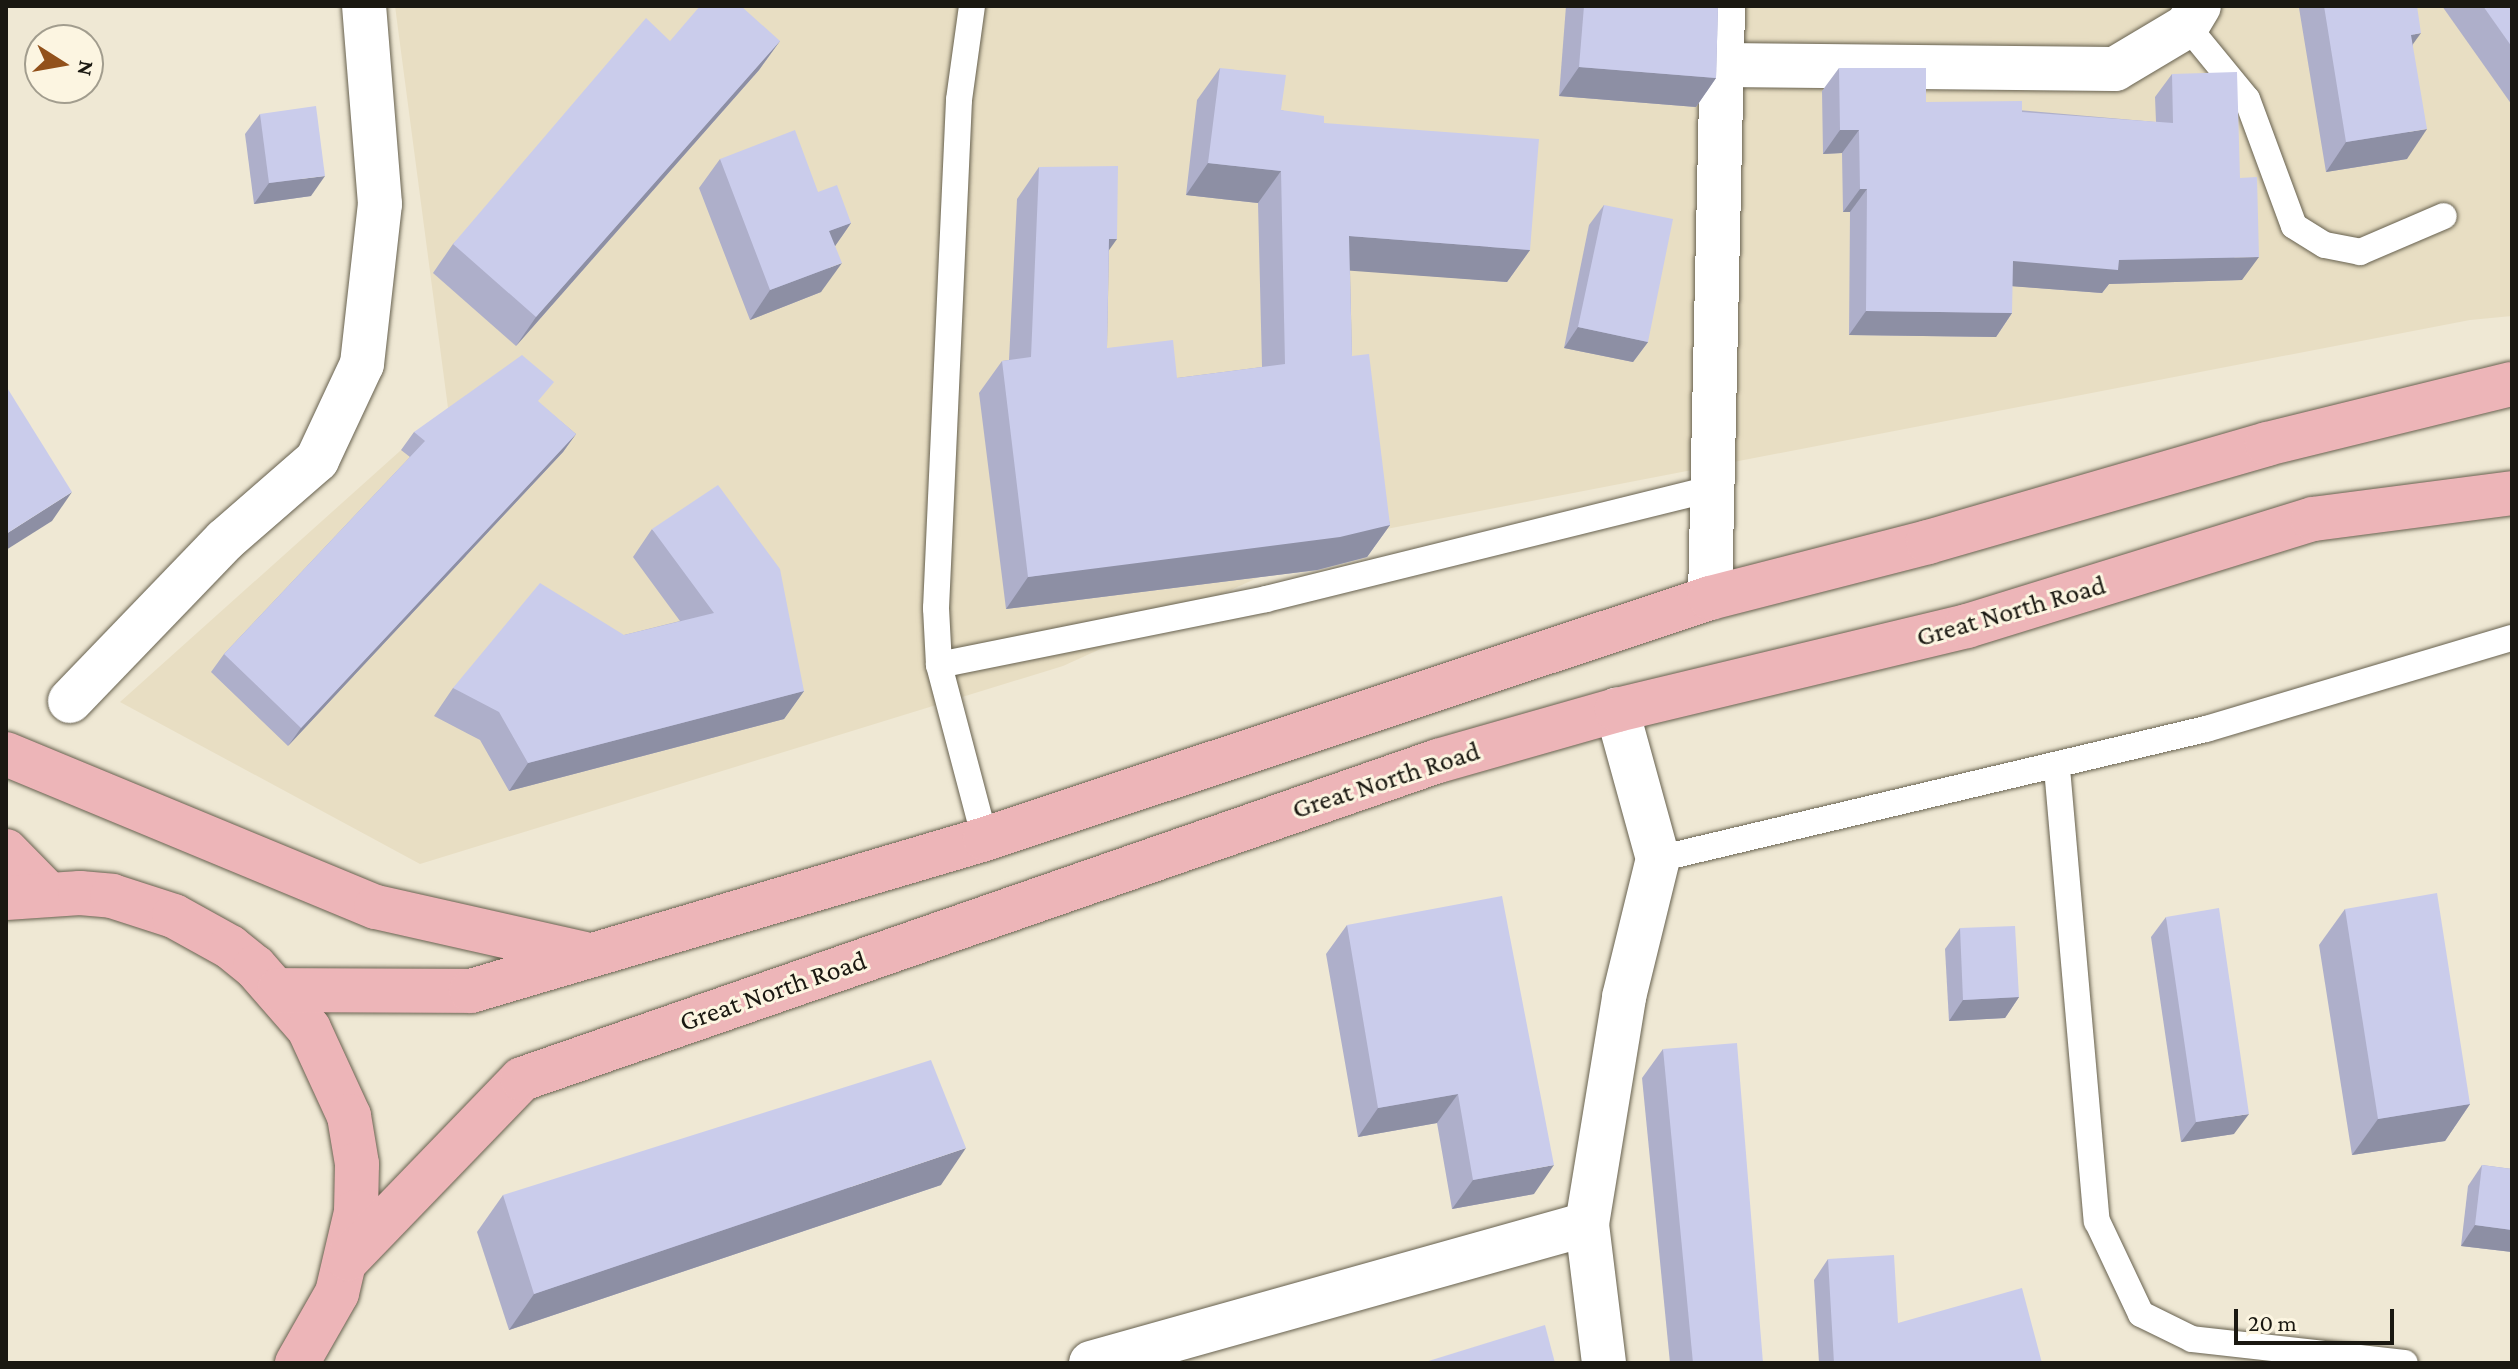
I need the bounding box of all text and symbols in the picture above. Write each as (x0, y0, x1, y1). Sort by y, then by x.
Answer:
north arrow (24, 24, 104, 104)
text: N (72, 59, 100, 78)
street label: Great North Road (1913, 568, 2109, 654)
street label: Great North Road (1288, 734, 1484, 826)
street label: Great North Road (675, 943, 871, 1039)
scale bar (2238, 1293, 2398, 1343)
text: 20 m (2248, 1309, 2297, 1336)

